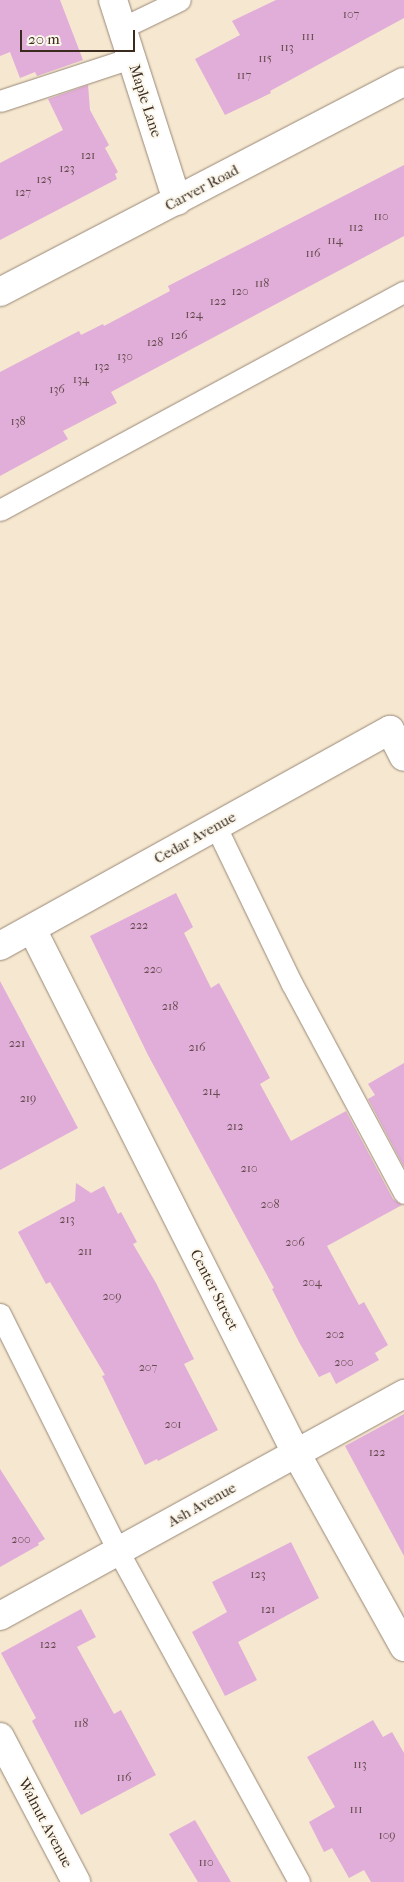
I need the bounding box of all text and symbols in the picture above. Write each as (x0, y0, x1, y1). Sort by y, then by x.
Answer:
house number: 107 (343, 8, 359, 22)
scale bar (22, 20, 138, 52)
text: 20 m (28, 30, 60, 48)
house number: 111 (302, 30, 314, 44)
house number: 113 (280, 41, 294, 55)
house number: 115 (258, 52, 272, 66)
street label: Maple Lane (125, 62, 165, 140)
house number: 117 (237, 69, 251, 83)
house number: 121 (81, 149, 95, 163)
street label: Carver Road (162, 161, 242, 215)
house number: 123 (59, 162, 75, 176)
house number: 125 (36, 173, 52, 187)
house number: 127 (15, 186, 31, 200)
house number: 110 (373, 210, 389, 224)
house number: 112 (349, 221, 363, 235)
house number: 114 (327, 234, 343, 248)
house number: 116 (305, 247, 321, 261)
house number: 118 (255, 277, 269, 291)
house number: 120 (231, 285, 249, 299)
house number: 122 (210, 295, 226, 309)
house number: 124 (185, 308, 203, 322)
house number: 126 (171, 329, 187, 343)
house number: 128 (147, 336, 163, 350)
house number: 130 (117, 350, 133, 364)
house number: 132 (94, 360, 110, 374)
house number: 134 (73, 373, 89, 387)
house number: 136 (49, 383, 65, 397)
house number: 138 (10, 415, 26, 429)
street label: Cedar Avenue (151, 808, 239, 868)
house number: 222 (130, 919, 148, 933)
house number: 220 (144, 963, 162, 977)
house number: 218 (162, 1000, 178, 1014)
house number: 221 (9, 1037, 25, 1051)
house number: 216 (189, 1041, 205, 1055)
house number: 214 (202, 1085, 220, 1099)
house number: 219 (20, 1092, 36, 1106)
house number: 212 (227, 1120, 243, 1134)
house number: 210 (240, 1162, 258, 1176)
house number: 208 (261, 1198, 279, 1212)
house number: 213 (59, 1213, 75, 1227)
house number: 206 (285, 1236, 305, 1250)
house number: 211 (78, 1245, 92, 1259)
street label: Center Street (186, 1247, 242, 1333)
house number: 204 (302, 1276, 322, 1290)
house number: 209 (102, 1290, 122, 1304)
house number: 202 (326, 1328, 344, 1342)
house number: 200 (334, 1356, 354, 1370)
house number: 207 (139, 1361, 157, 1375)
house number: 201 (164, 1418, 182, 1432)
house number: 122 (369, 1446, 385, 1460)
street label: Ash Avenue (165, 1479, 239, 1531)
house number: 200 (11, 1533, 31, 1547)
house number: 123 (250, 1568, 266, 1582)
house number: 121 (261, 1603, 275, 1617)
house number: 122 (40, 1638, 56, 1652)
house number: 118 (74, 1717, 88, 1731)
house number: 113 (353, 1758, 367, 1772)
house number: 116 (116, 1771, 132, 1785)
street label: Walnut Avenue (14, 1775, 76, 1871)
house number: 111 (350, 1803, 362, 1817)
house number: 109 (378, 1829, 396, 1843)
house number: 110 (198, 1856, 214, 1870)

